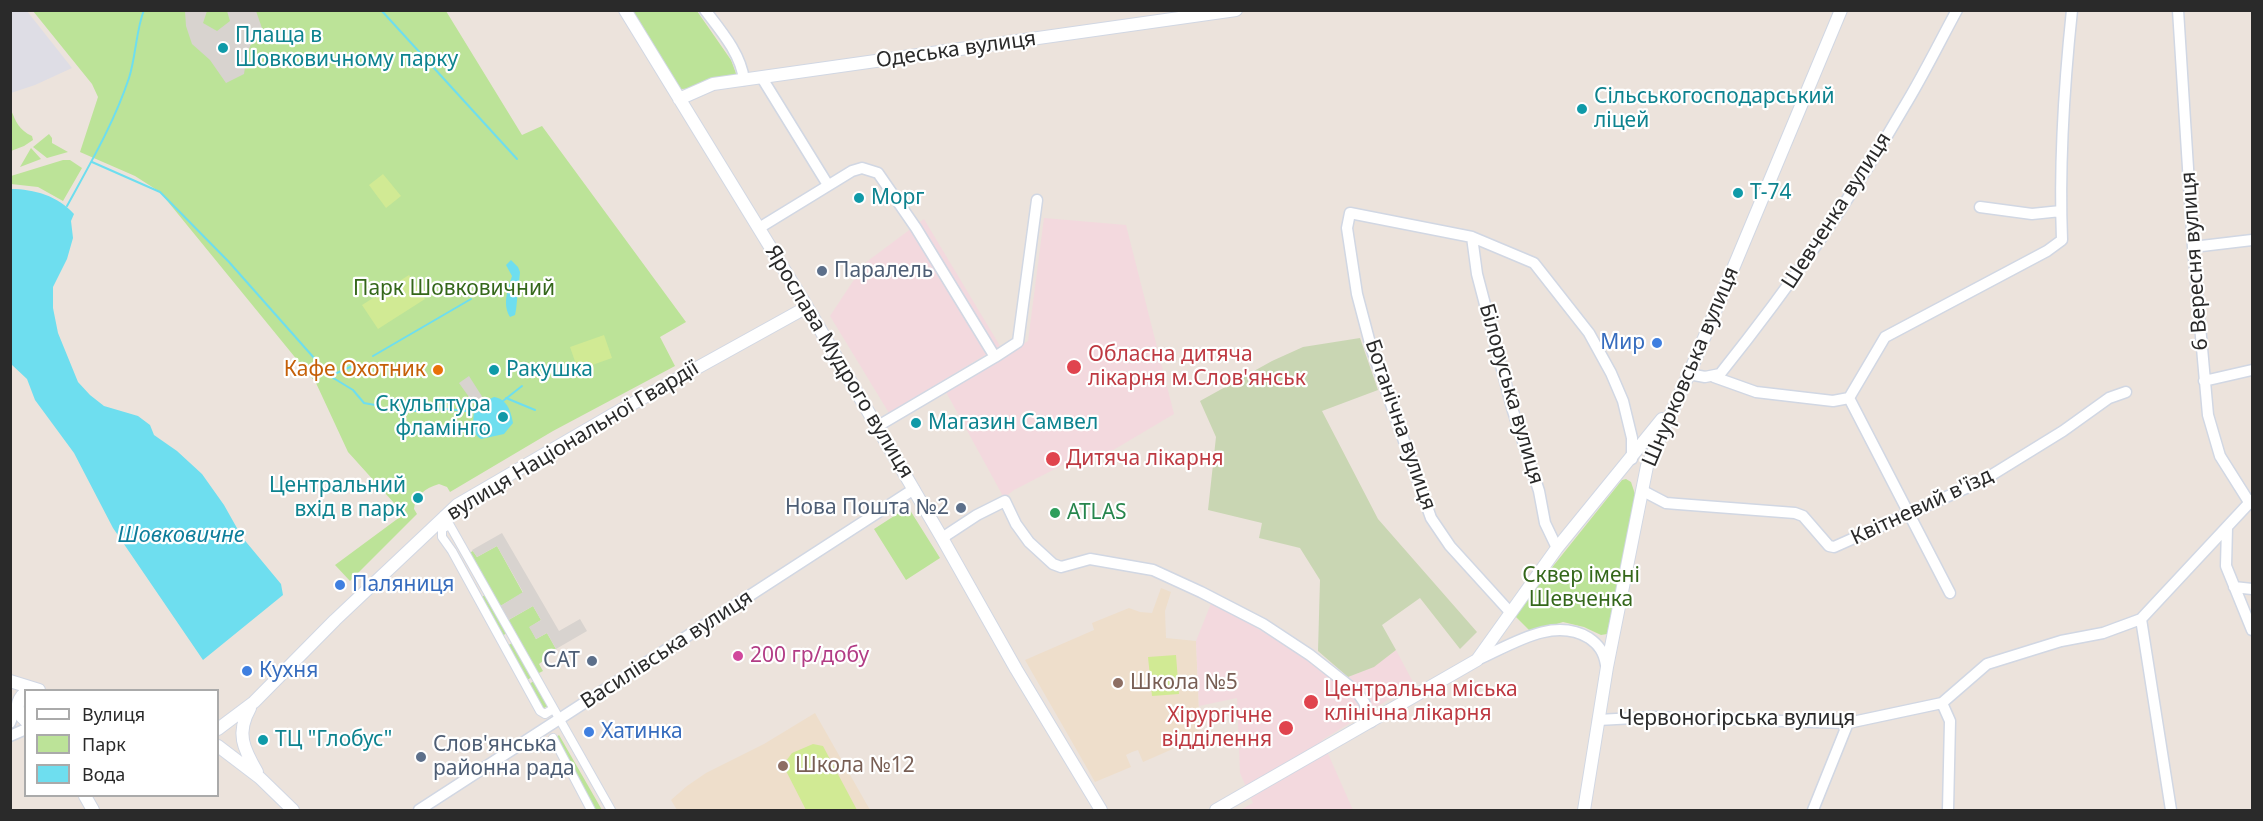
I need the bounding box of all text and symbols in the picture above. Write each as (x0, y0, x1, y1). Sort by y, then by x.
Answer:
place label: Плаща в Шовковичному парку (235, 23, 458, 73)
street label: Одеська вулиця (874, 26, 1038, 74)
marker: Плаща в Шовковичному парку (216, 41, 230, 55)
place label: Сільськогосподарський ліцей (1594, 84, 1835, 134)
marker: Сільськогосподарський ліцей (1575, 102, 1589, 116)
street label: Шевченка вулиця (1777, 128, 1897, 294)
street label: 6 Вересня вулиця (2176, 171, 2214, 351)
place label: Т-74 (1750, 180, 1792, 206)
place label: Морг (871, 185, 924, 211)
marker: Т-74 (1731, 186, 1745, 200)
marker: Морг (852, 191, 866, 205)
street label: Ярослава Мудрого вулиця (759, 241, 919, 483)
place label: Паралель (834, 258, 933, 284)
street label: Шнурковська вулиця (1638, 263, 1744, 471)
marker: Паралель (815, 264, 829, 278)
park label: Парк Шовковичний (353, 276, 555, 302)
street label: Білоруська вулиця (1473, 301, 1549, 487)
place label: Мир (1600, 330, 1645, 356)
street label: Ботанічна вулиця (1359, 336, 1441, 514)
marker: Мир (1650, 336, 1664, 350)
place label: Обласна дитяча лікарня м.Слов'янськ (1088, 342, 1306, 392)
street label: вулиця Національної Гвардії (442, 356, 704, 526)
place label: Кафе Охотник (284, 357, 426, 383)
place label: Ракушка (506, 357, 593, 383)
marker: Обласна дитяча лікарня м.Слов'янськ (1065, 358, 1083, 376)
marker: Кафе Охотник (431, 363, 445, 377)
marker: Ракушка (487, 363, 501, 377)
place label: Скульптура фламінго (375, 392, 491, 442)
marker: Скульптура фламінго (496, 410, 510, 424)
place label: Магазин Самвел (928, 410, 1098, 436)
marker: Магазин Самвел (909, 416, 923, 430)
place label: Дитяча лікарня (1066, 446, 1224, 472)
marker: Дитяча лікарня (1044, 450, 1062, 468)
street label: Квітневий в'їзд (1847, 463, 1997, 551)
place label: Центральний вхід в парк (269, 473, 406, 523)
marker: Центральний вхід в парк (411, 491, 425, 505)
place label: Нова Пошта №2 (785, 495, 949, 521)
place label: ATLAS (1067, 500, 1127, 526)
marker: Нова Пошта №2 (954, 501, 968, 515)
marker: ATLAS (1048, 506, 1062, 520)
water label: Шовковичне (117, 523, 245, 549)
park label: Сквер імені Шевченка (1522, 563, 1640, 613)
place label: Паляниця (352, 572, 454, 598)
marker: Паляниця (333, 578, 347, 592)
street label: Василівська вулиця (576, 585, 758, 715)
place label: 200 гр/добу (750, 643, 869, 669)
place label: САТ (543, 648, 580, 674)
marker: 200 гр/добу (731, 649, 745, 663)
marker: САТ (585, 654, 599, 668)
place label: Кухня (259, 658, 318, 684)
marker: Кухня (240, 664, 254, 678)
place label: Школа №5 (1130, 670, 1238, 696)
marker: Школа №5 (1111, 676, 1125, 690)
place label: Центральна міська клінічна лікарня (1324, 677, 1518, 727)
legend (24, 689, 219, 797)
marker: Центральна міська клінічна лікарня (1302, 693, 1320, 711)
text: Вулиця (82, 702, 145, 726)
place label: Хірургічне відділення (1162, 703, 1272, 753)
street label: Червоногірська вулиця (1619, 706, 1855, 732)
place label: Хатинка (601, 719, 683, 745)
marker: Хірургічне відділення (1277, 719, 1295, 737)
marker: Хатинка (582, 725, 596, 739)
place label: ТЦ "Глобус" (275, 727, 392, 753)
text: Парк (82, 732, 126, 756)
place label: Слов'янська районна рада (433, 732, 575, 782)
marker: ТЦ "Глобус" (256, 733, 270, 747)
marker: Слов'янська районна рада (414, 750, 428, 764)
place label: Школа №12 (795, 753, 915, 779)
marker: Школа №12 (776, 759, 790, 773)
text: Вода (82, 762, 125, 786)

